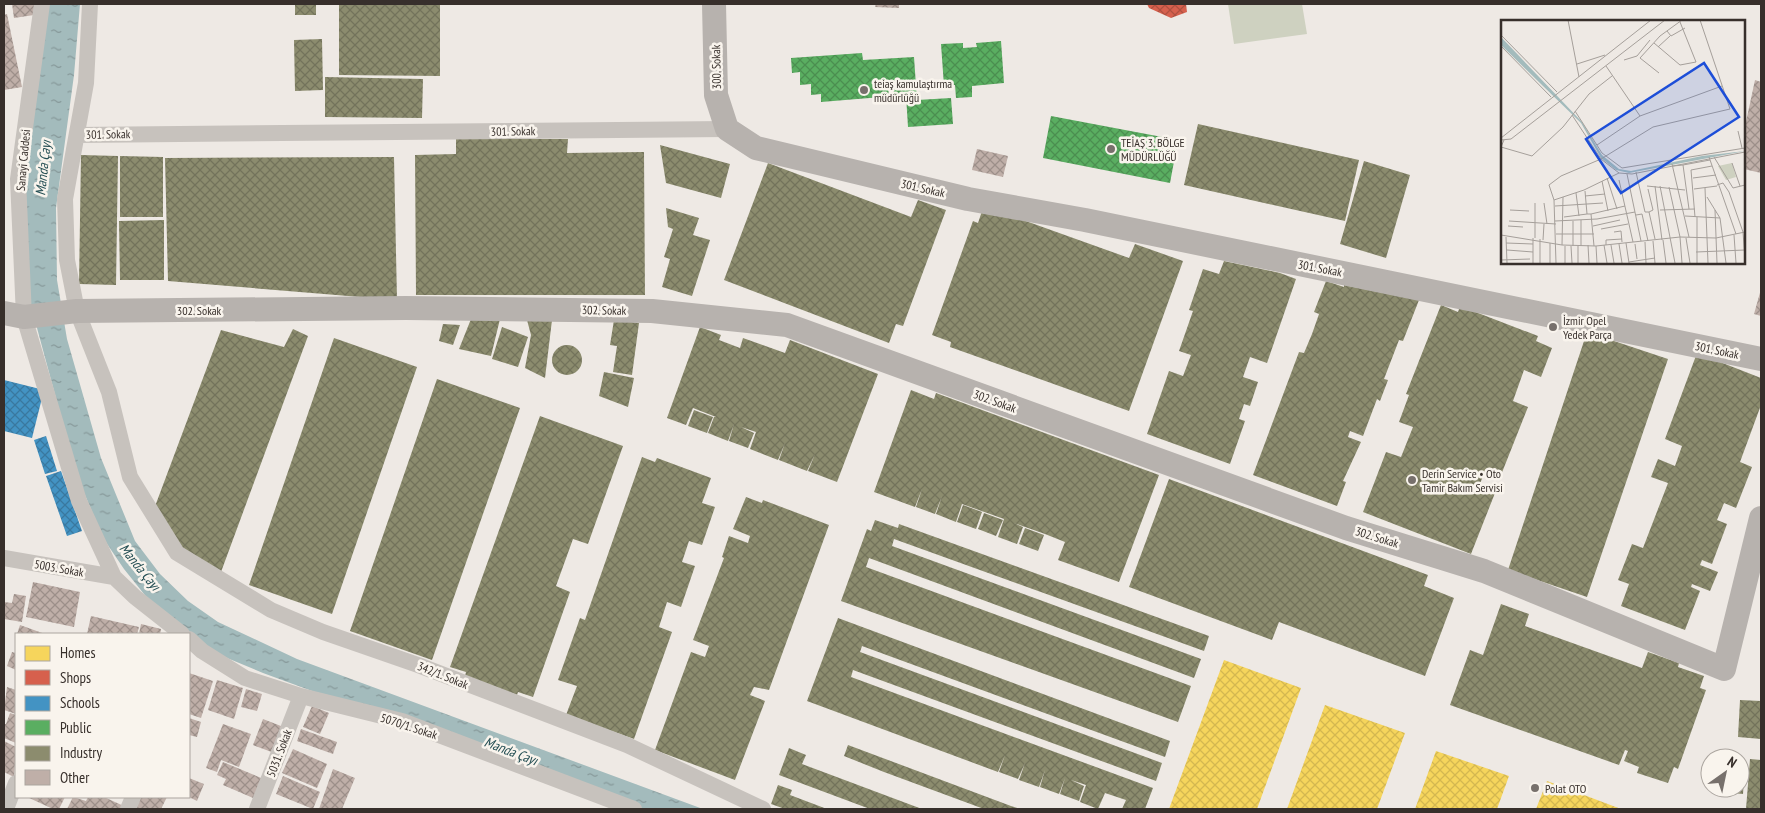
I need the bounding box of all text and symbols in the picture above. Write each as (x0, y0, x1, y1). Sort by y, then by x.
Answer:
inset map (1501, 20, 1745, 264)
street label: 300. Sokak (708, 44, 724, 89)
place label: teiaş kamulaştırma müdürlüğü (874, 76, 952, 105)
marker: teiaş kamulaştırma müdürlüğü (858, 84, 870, 96)
street label: 301. Sokak (491, 123, 536, 139)
street label: 301. Sokak (86, 126, 131, 142)
street label: Sanayi Caddesi (13, 129, 33, 191)
place label: TEİAŞ 3. BÖLGE MÜDÜRLÜĞÜ (1121, 135, 1185, 164)
water label: Manda Çayı (31, 139, 55, 197)
marker: TEİAŞ 3. BÖLGE MÜDÜRLÜĞÜ (1105, 143, 1117, 155)
street label: 301. Sokak (900, 176, 947, 200)
street label: 301. Sokak (1297, 256, 1344, 280)
street label: 302. Sokak (582, 302, 627, 318)
street label: 302. Sokak (177, 303, 222, 318)
place label: İzmir Opel Yedek Parça (1563, 313, 1612, 342)
marker: İzmir Opel Yedek Parça (1547, 321, 1559, 333)
street label: 301. Sokak (1694, 338, 1741, 362)
street label: 302. Sokak (972, 386, 1019, 416)
place label: Derin Service • Oto Tamir Bakım Servisi (1422, 466, 1503, 495)
marker: Derin Service • Oto Tamir Bakım Servisi (1406, 474, 1418, 486)
street label: 302. Sokak (1354, 523, 1401, 551)
water label: Manda Çayı (116, 540, 165, 595)
street label: 5003. Sokak (33, 556, 85, 580)
legend (15, 633, 190, 798)
text: Homes (60, 643, 96, 662)
street label: 342/1. Sokak (415, 658, 471, 692)
text: Shops (60, 668, 91, 687)
text: Schools (60, 693, 100, 712)
street label: 5070/1. Sokak (379, 710, 440, 742)
text: Public (60, 718, 92, 737)
street label: 5031. Sokak (263, 727, 295, 779)
water label: Manda Çayı (482, 733, 541, 770)
text: Industry (60, 743, 102, 762)
north arrow (1700, 748, 1750, 798)
text: N (1724, 752, 1740, 772)
text: Other (60, 768, 90, 787)
place label: Polat OTO (1545, 781, 1587, 796)
marker: Polat OTO (1529, 782, 1541, 794)

